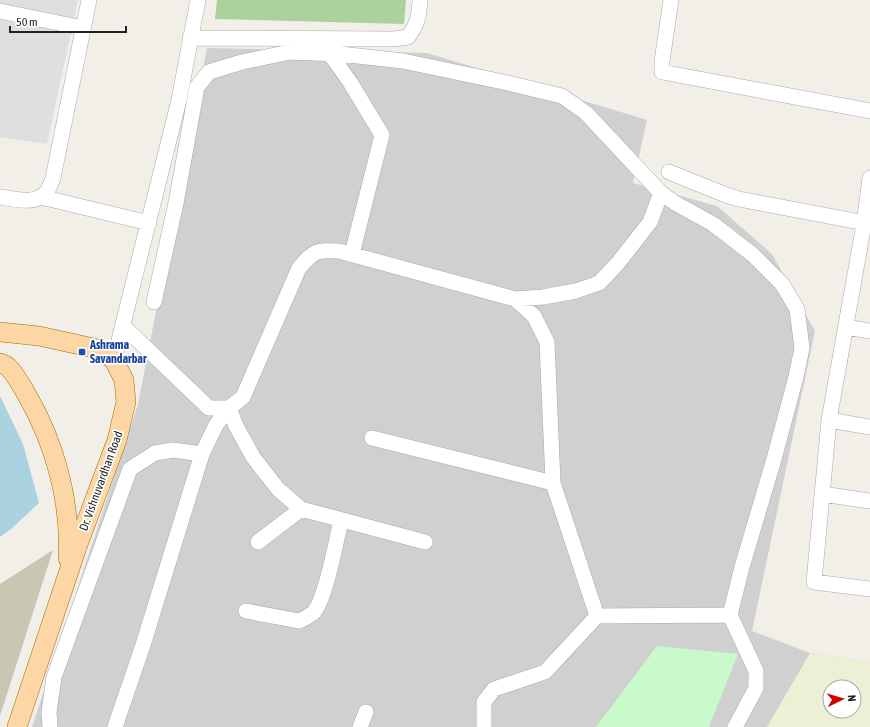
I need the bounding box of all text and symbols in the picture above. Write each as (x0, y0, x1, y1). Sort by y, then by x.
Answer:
scale bar (10, 8, 126, 34)
text: 50 m (16, 15, 38, 29)
place label: Ashrama Savandarbar (89, 338, 147, 366)
marker: Ashrama Savandarbar (77, 347, 87, 357)
street label: Dr. Vishnuvardhan Road (76, 429, 126, 533)
north arrow (822, 679, 862, 719)
text: N (846, 694, 858, 702)

